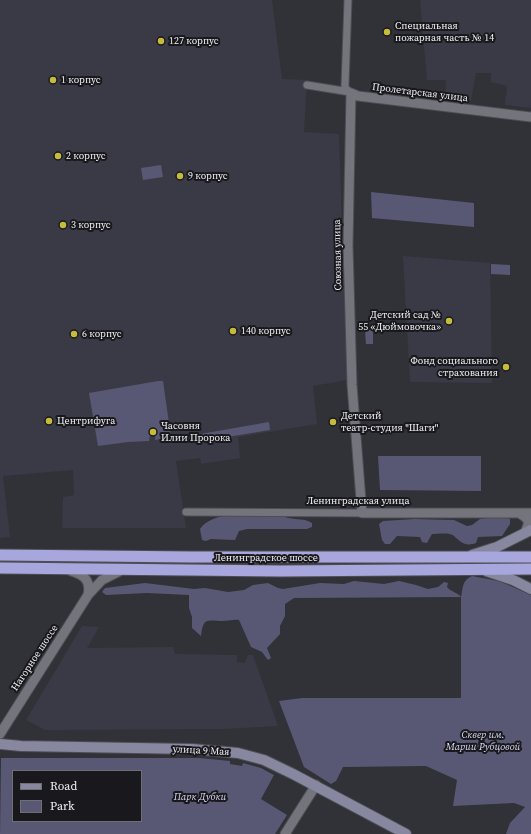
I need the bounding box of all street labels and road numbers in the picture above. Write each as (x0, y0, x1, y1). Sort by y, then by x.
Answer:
street label: Пролетарская улица (371, 81, 469, 105)
street label: Союзная улица (331, 219, 345, 291)
street label: Ленинградская улица (306, 495, 410, 507)
street label: Ленинградское шоссе (214, 552, 318, 564)
street label: Нагорное шоссе (9, 623, 61, 693)
street label: улица 9 Мая (172, 744, 230, 758)

